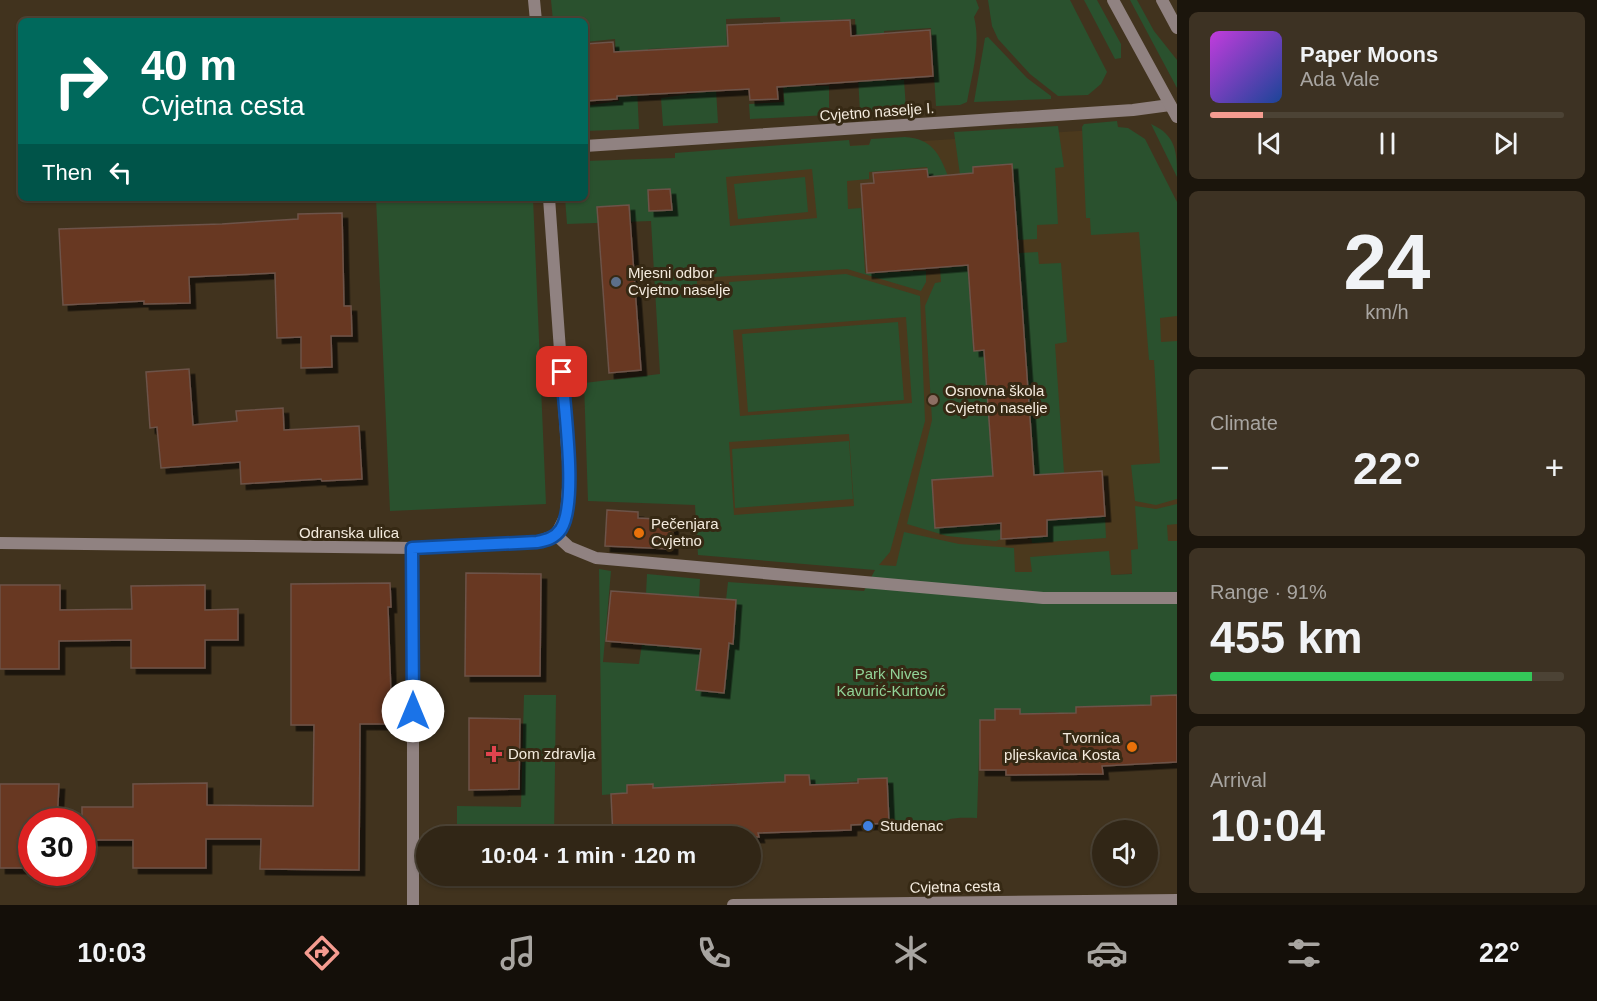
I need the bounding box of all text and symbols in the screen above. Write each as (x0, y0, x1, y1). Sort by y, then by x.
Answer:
icon: right (42, 42, 120, 120)
text: 40 m (141, 42, 237, 89)
text: Paper Moons (1300, 42, 1438, 67)
text: Ada Vale (1300, 68, 1380, 90)
text: Cvjetna cesta (141, 91, 305, 121)
street label: Cvjetno naselje I. (819, 99, 935, 124)
icon: previous (1253, 127, 1286, 160)
icon: pause (1371, 127, 1404, 160)
icon: next (1489, 127, 1522, 160)
icon: left (104, 156, 137, 189)
text: Then (42, 160, 92, 185)
text: 24 (1344, 218, 1430, 306)
place label: Mjesni odbor Cvjetno naselje (628, 264, 731, 298)
marker: Mjesni odbor Cvjetno naselje (609, 275, 623, 289)
text: km/h (1365, 301, 1409, 323)
pin (536, 346, 587, 397)
icon: arrive (545, 355, 578, 388)
place label: Osnovna škola Cvjetno naselje (945, 382, 1048, 416)
marker: Osnovna škola Cvjetno naselje (926, 393, 940, 407)
text: Climate (1210, 412, 1278, 434)
text: 22° (1353, 443, 1421, 494)
text: − (1210, 449, 1229, 486)
text: + (1545, 449, 1564, 486)
place label: Pečenjara Cvjetno (651, 515, 719, 549)
street label: Odranska ulica (299, 524, 400, 541)
marker: Pečenjara Cvjetno (632, 526, 646, 540)
text: Range · 91% (1210, 581, 1327, 603)
text: 455 km (1210, 612, 1363, 663)
park label: Park Nives Kavurić-Kurtović (836, 665, 946, 699)
position arrow (381, 679, 445, 743)
place label: Tvornica pljeskavica Kosta (1004, 729, 1121, 763)
marker: Tvornica pljeskavica Kosta (1125, 740, 1139, 754)
marker: Dom zdravlja (485, 745, 503, 763)
place label: Dom zdravlja (508, 745, 596, 762)
text: Arrival (1210, 769, 1267, 791)
text: 10:04 (1210, 800, 1325, 851)
speed limit sign: 30 (18, 808, 96, 886)
place label: Studenac (880, 817, 944, 834)
marker: Studenac (861, 819, 875, 833)
map controls (1092, 820, 1158, 886)
button: sound (1092, 820, 1158, 886)
text: 10:04 · 1 min · 120 m (481, 843, 696, 868)
street label: Cvjetna cesta (909, 877, 1001, 896)
icon: directions (301, 932, 343, 974)
icon: music (497, 932, 539, 974)
icon: phone (693, 932, 735, 974)
icon: climate (890, 932, 932, 974)
icon: car (1086, 932, 1128, 974)
icon: filters (1283, 932, 1325, 974)
text: 10:03 (77, 938, 146, 968)
text: 22° (1479, 938, 1520, 968)

